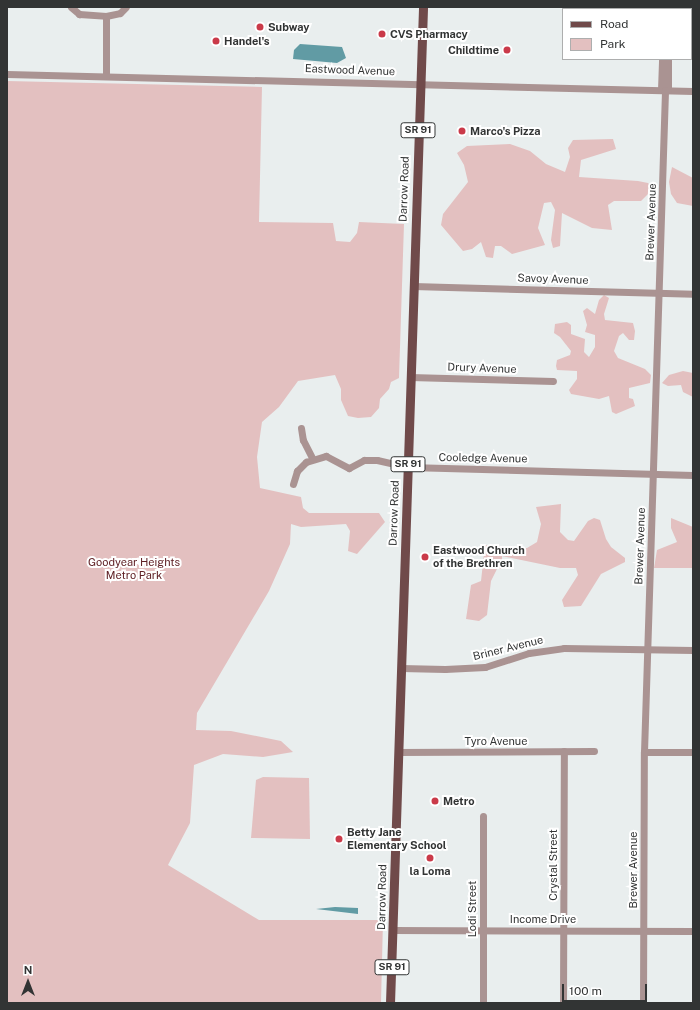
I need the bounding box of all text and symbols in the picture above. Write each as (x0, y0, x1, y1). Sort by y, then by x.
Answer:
legend (562, 8, 692, 60)
text: Road (600, 17, 628, 31)
place label: Subway (268, 20, 309, 34)
marker: Subway (255, 22, 265, 32)
place label: CVS Pharmacy (390, 27, 468, 41)
marker: CVS Pharmacy (377, 29, 387, 39)
place label: Handel's (224, 34, 270, 48)
marker: Handel's (211, 36, 221, 46)
text: Park (600, 37, 626, 51)
place label: Childtime (448, 43, 499, 57)
marker: Childtime (502, 45, 512, 55)
street label: Eastwood Avenue (305, 62, 395, 78)
road number: SR 91 (400, 122, 436, 138)
place label: Marco's Pizza (470, 124, 541, 138)
marker: Marco's Pizza (457, 126, 467, 136)
street label: Darrow Road (396, 156, 412, 222)
street label: Brewer Avenue (643, 183, 659, 261)
street label: Savoy Avenue (517, 271, 589, 287)
street label: Drury Avenue (447, 360, 517, 376)
street label: Cooledge Avenue (438, 451, 528, 465)
road number: SR 91 (390, 456, 426, 472)
street label: Darrow Road (386, 480, 402, 546)
street label: Brewer Avenue (632, 507, 648, 585)
place label: Eastwood Church of the Brethren (433, 544, 525, 570)
marker: Eastwood Church of the Brethren (420, 552, 430, 562)
park label: Goodyear Heights Metro Park (88, 556, 180, 582)
street label: Briner Avenue (472, 633, 544, 663)
street label: Tyro Avenue (465, 734, 527, 748)
place label: Metro (443, 794, 475, 808)
marker: Metro (430, 796, 440, 806)
place label: Betty Jane Elementary School (347, 826, 447, 852)
street label: Crystal Street (546, 829, 560, 901)
street label: Brewer Avenue (626, 831, 640, 909)
marker: Betty Jane Elementary School (334, 834, 344, 844)
marker: la Loma (425, 853, 435, 863)
street label: Darrow Road (375, 864, 389, 930)
place label: la Loma (410, 864, 450, 878)
street label: Lodi Street (465, 881, 479, 937)
street label: Income Drive (510, 912, 576, 926)
road number: SR 91 (374, 959, 410, 975)
north arrow (8, 962, 48, 1002)
text: N (24, 964, 32, 976)
scale bar (564, 976, 649, 1002)
text: 100 m (569, 984, 602, 998)

